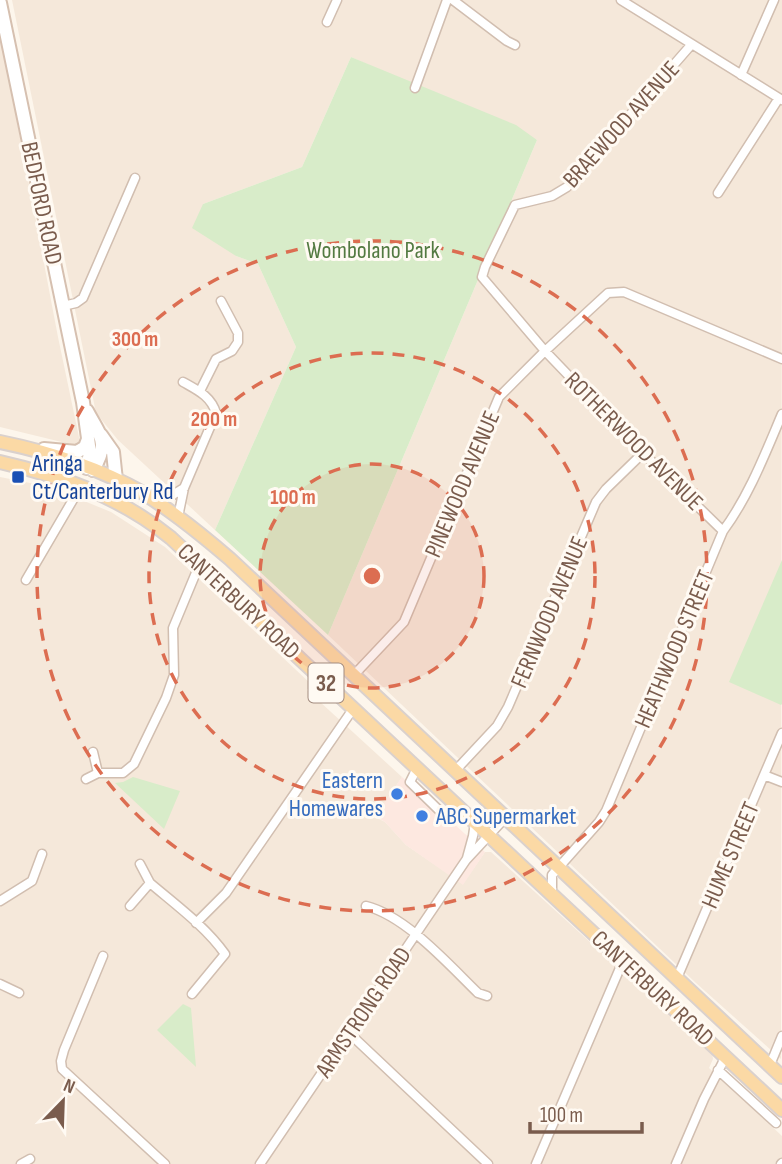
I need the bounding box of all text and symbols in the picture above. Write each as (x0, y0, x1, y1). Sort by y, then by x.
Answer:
street label: BRAEWOOD AVENUE (557, 55, 686, 194)
street label: BEDFORD ROAD (14, 139, 69, 267)
park label: Wombolano Park (306, 236, 440, 265)
text: 300 m (112, 327, 158, 352)
street label: ROTHERWOOD AVENUE (558, 366, 709, 517)
text: 200 m (191, 407, 237, 432)
street label: PINEWOOD AVENUE (419, 407, 506, 562)
place label: Aringa Ct/Canterbury Rd (31, 449, 173, 506)
marker: Aringa Ct/Canterbury Rd (10, 469, 26, 485)
text: 100 m (270, 485, 316, 510)
street label: FERNWOOD AVENUE (505, 532, 594, 692)
street label: CANTERBURY ROAD (171, 537, 306, 665)
centre of rings (360, 564, 384, 588)
street label: HEATHWOOD STREET (628, 566, 721, 732)
road number: 32 (308, 664, 344, 702)
place label: Eastern Homewares (289, 766, 383, 823)
marker: Eastern Homewares (389, 786, 405, 802)
street label: HUME STREET (695, 798, 766, 913)
place label: ABC Supermarket (435, 802, 576, 831)
marker: ABC Supermarket (414, 808, 430, 824)
street label: CANTERBURY ROAD (585, 924, 720, 1052)
street label: ARMSTRONG ROAD (309, 942, 418, 1084)
north arrow (28, 1066, 98, 1136)
text: N (60, 1074, 78, 1099)
scale bar (530, 1090, 642, 1134)
text: 100 m (540, 1103, 583, 1128)

